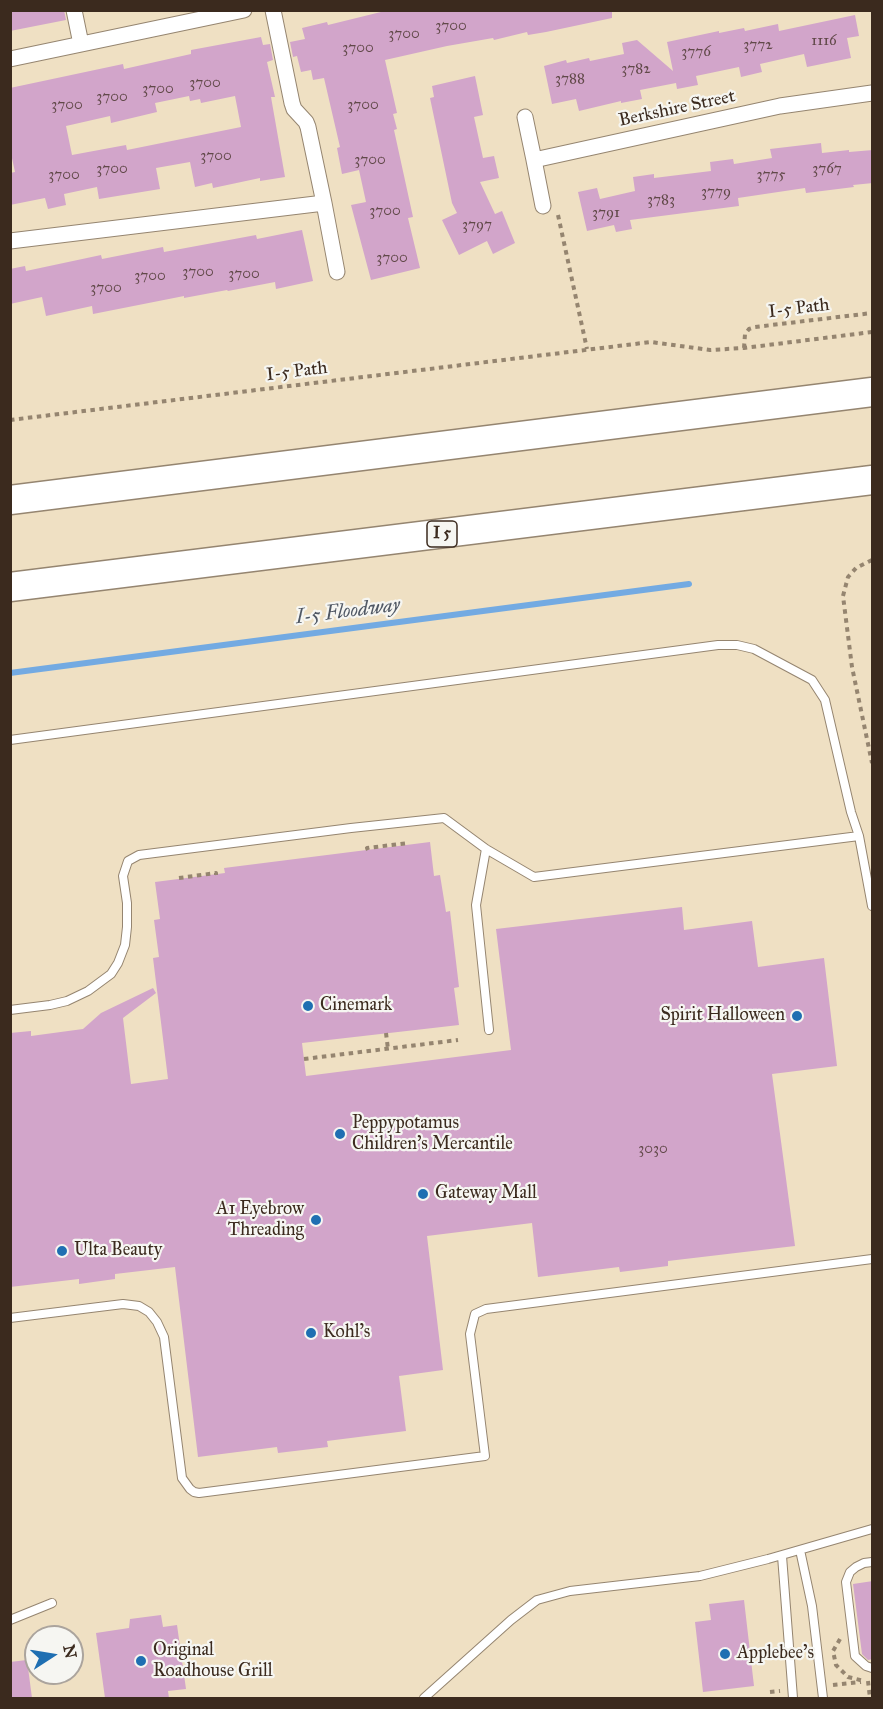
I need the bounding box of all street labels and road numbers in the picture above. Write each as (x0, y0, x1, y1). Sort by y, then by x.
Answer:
street label: Berkshire Street (617, 86, 737, 132)
street label: I-5 Path (767, 295, 831, 323)
street label: I-5 Path (265, 358, 329, 386)
road number: I 5 (427, 521, 457, 547)

